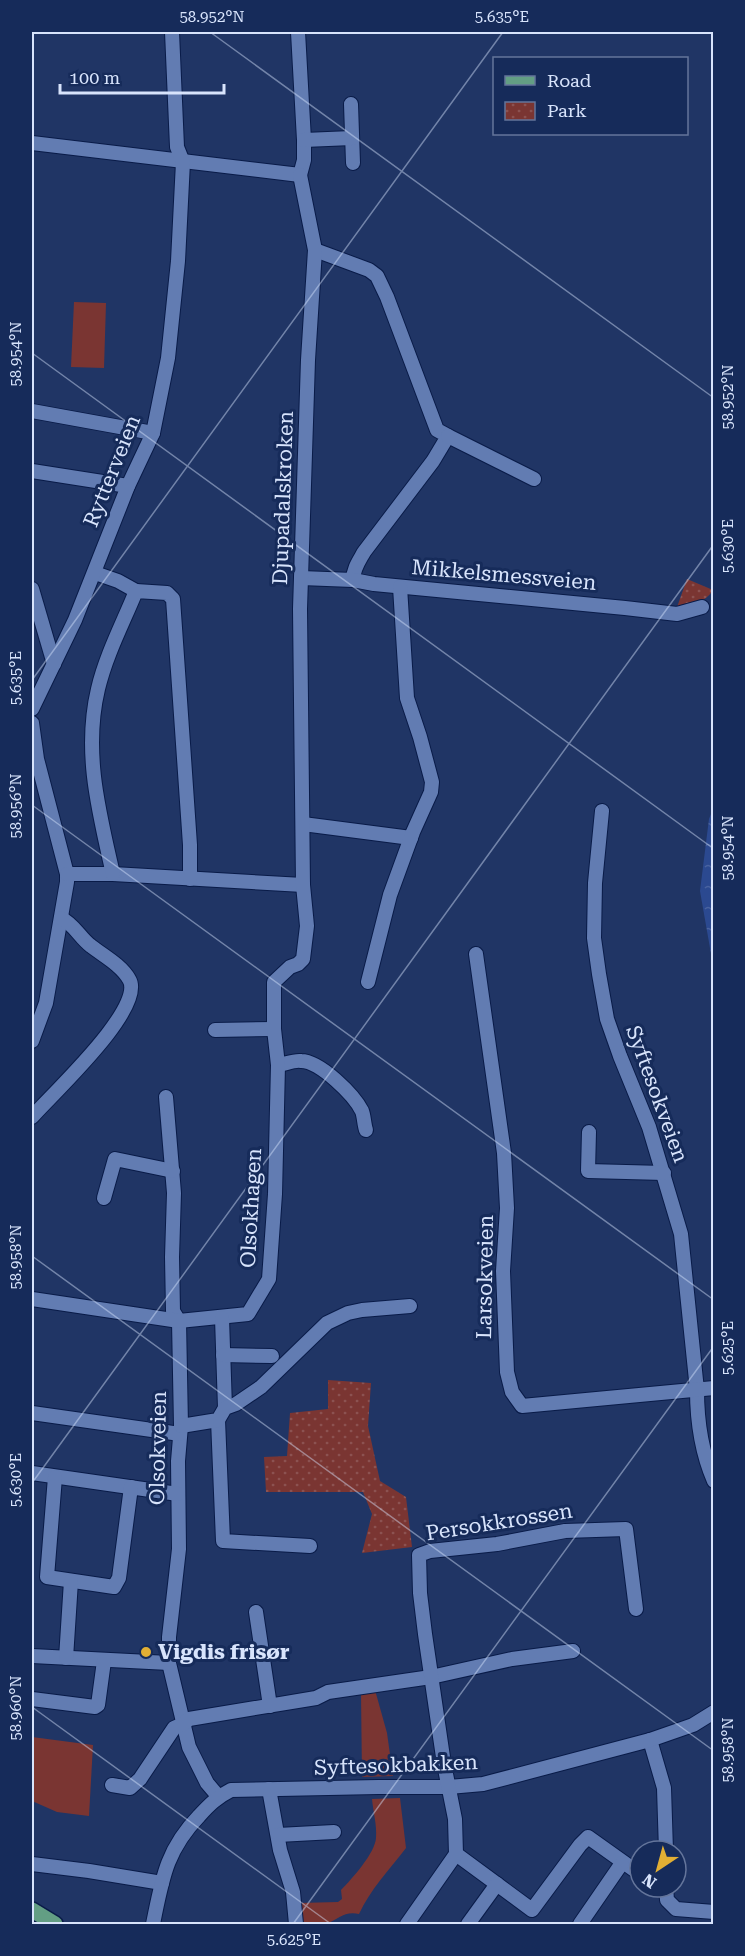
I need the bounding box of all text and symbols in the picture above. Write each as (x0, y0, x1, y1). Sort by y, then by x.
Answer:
text: 58.952°N (179, 8, 245, 26)
text: 5.635°E (475, 8, 529, 26)
scale bar (60, 57, 224, 95)
legend (493, 57, 688, 135)
text: 100 m (69, 67, 120, 88)
text: Road (547, 70, 592, 91)
text: Park (547, 100, 587, 121)
text: 58.954°N (7, 321, 25, 387)
text: 58.952°N (719, 364, 737, 430)
street label: Djupadalskroken (268, 410, 298, 585)
street label: Rytterveien (79, 411, 145, 530)
text: 5.630°E (719, 519, 737, 573)
street label: Mikkelsmessveien (411, 555, 598, 595)
text: 5.635°E (7, 651, 25, 705)
text: 58.956°N (7, 773, 25, 839)
text: 58.954°N (719, 815, 737, 881)
street label: Syftesokveien (621, 1022, 693, 1166)
street label: Olsokhagen (236, 1147, 266, 1269)
street label: Larsokveien (472, 1214, 498, 1339)
text: 58.958°N (7, 1224, 25, 1290)
text: 5.625°E (719, 1321, 737, 1375)
street label: Olsokveien (145, 1390, 171, 1505)
text: 5.630°E (7, 1453, 25, 1507)
street label: Persokkrossen (424, 1498, 575, 1545)
place label: Vigdis frisør (158, 1640, 290, 1664)
marker: Vigdis frisør (139, 1645, 153, 1659)
text: 58.960°N (7, 1675, 25, 1741)
text: 58.958°N (719, 1717, 737, 1783)
street label: Syftesokbakken (314, 1750, 479, 1780)
north arrow (628, 1839, 688, 1899)
text: N (639, 1869, 660, 1892)
text: 5.625°E (267, 1931, 321, 1949)

